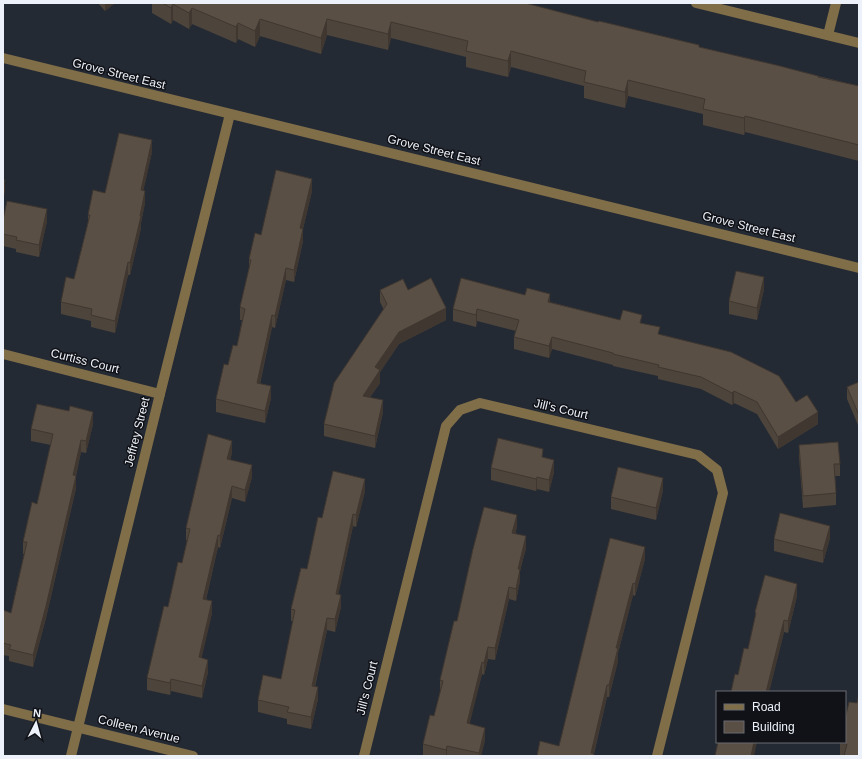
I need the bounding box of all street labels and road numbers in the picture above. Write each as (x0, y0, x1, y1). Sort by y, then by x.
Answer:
street label: Grove Street East (71, 56, 168, 92)
street label: Grove Street East (386, 132, 483, 168)
street label: Grove Street East (701, 209, 798, 245)
street label: Curtiss Court (49, 346, 121, 376)
street label: Jeffrey Street (122, 395, 153, 468)
street label: Jill's Court (533, 396, 590, 422)
street label: Jill's Court (354, 659, 381, 716)
street label: Colleen Avenue (97, 712, 182, 746)

